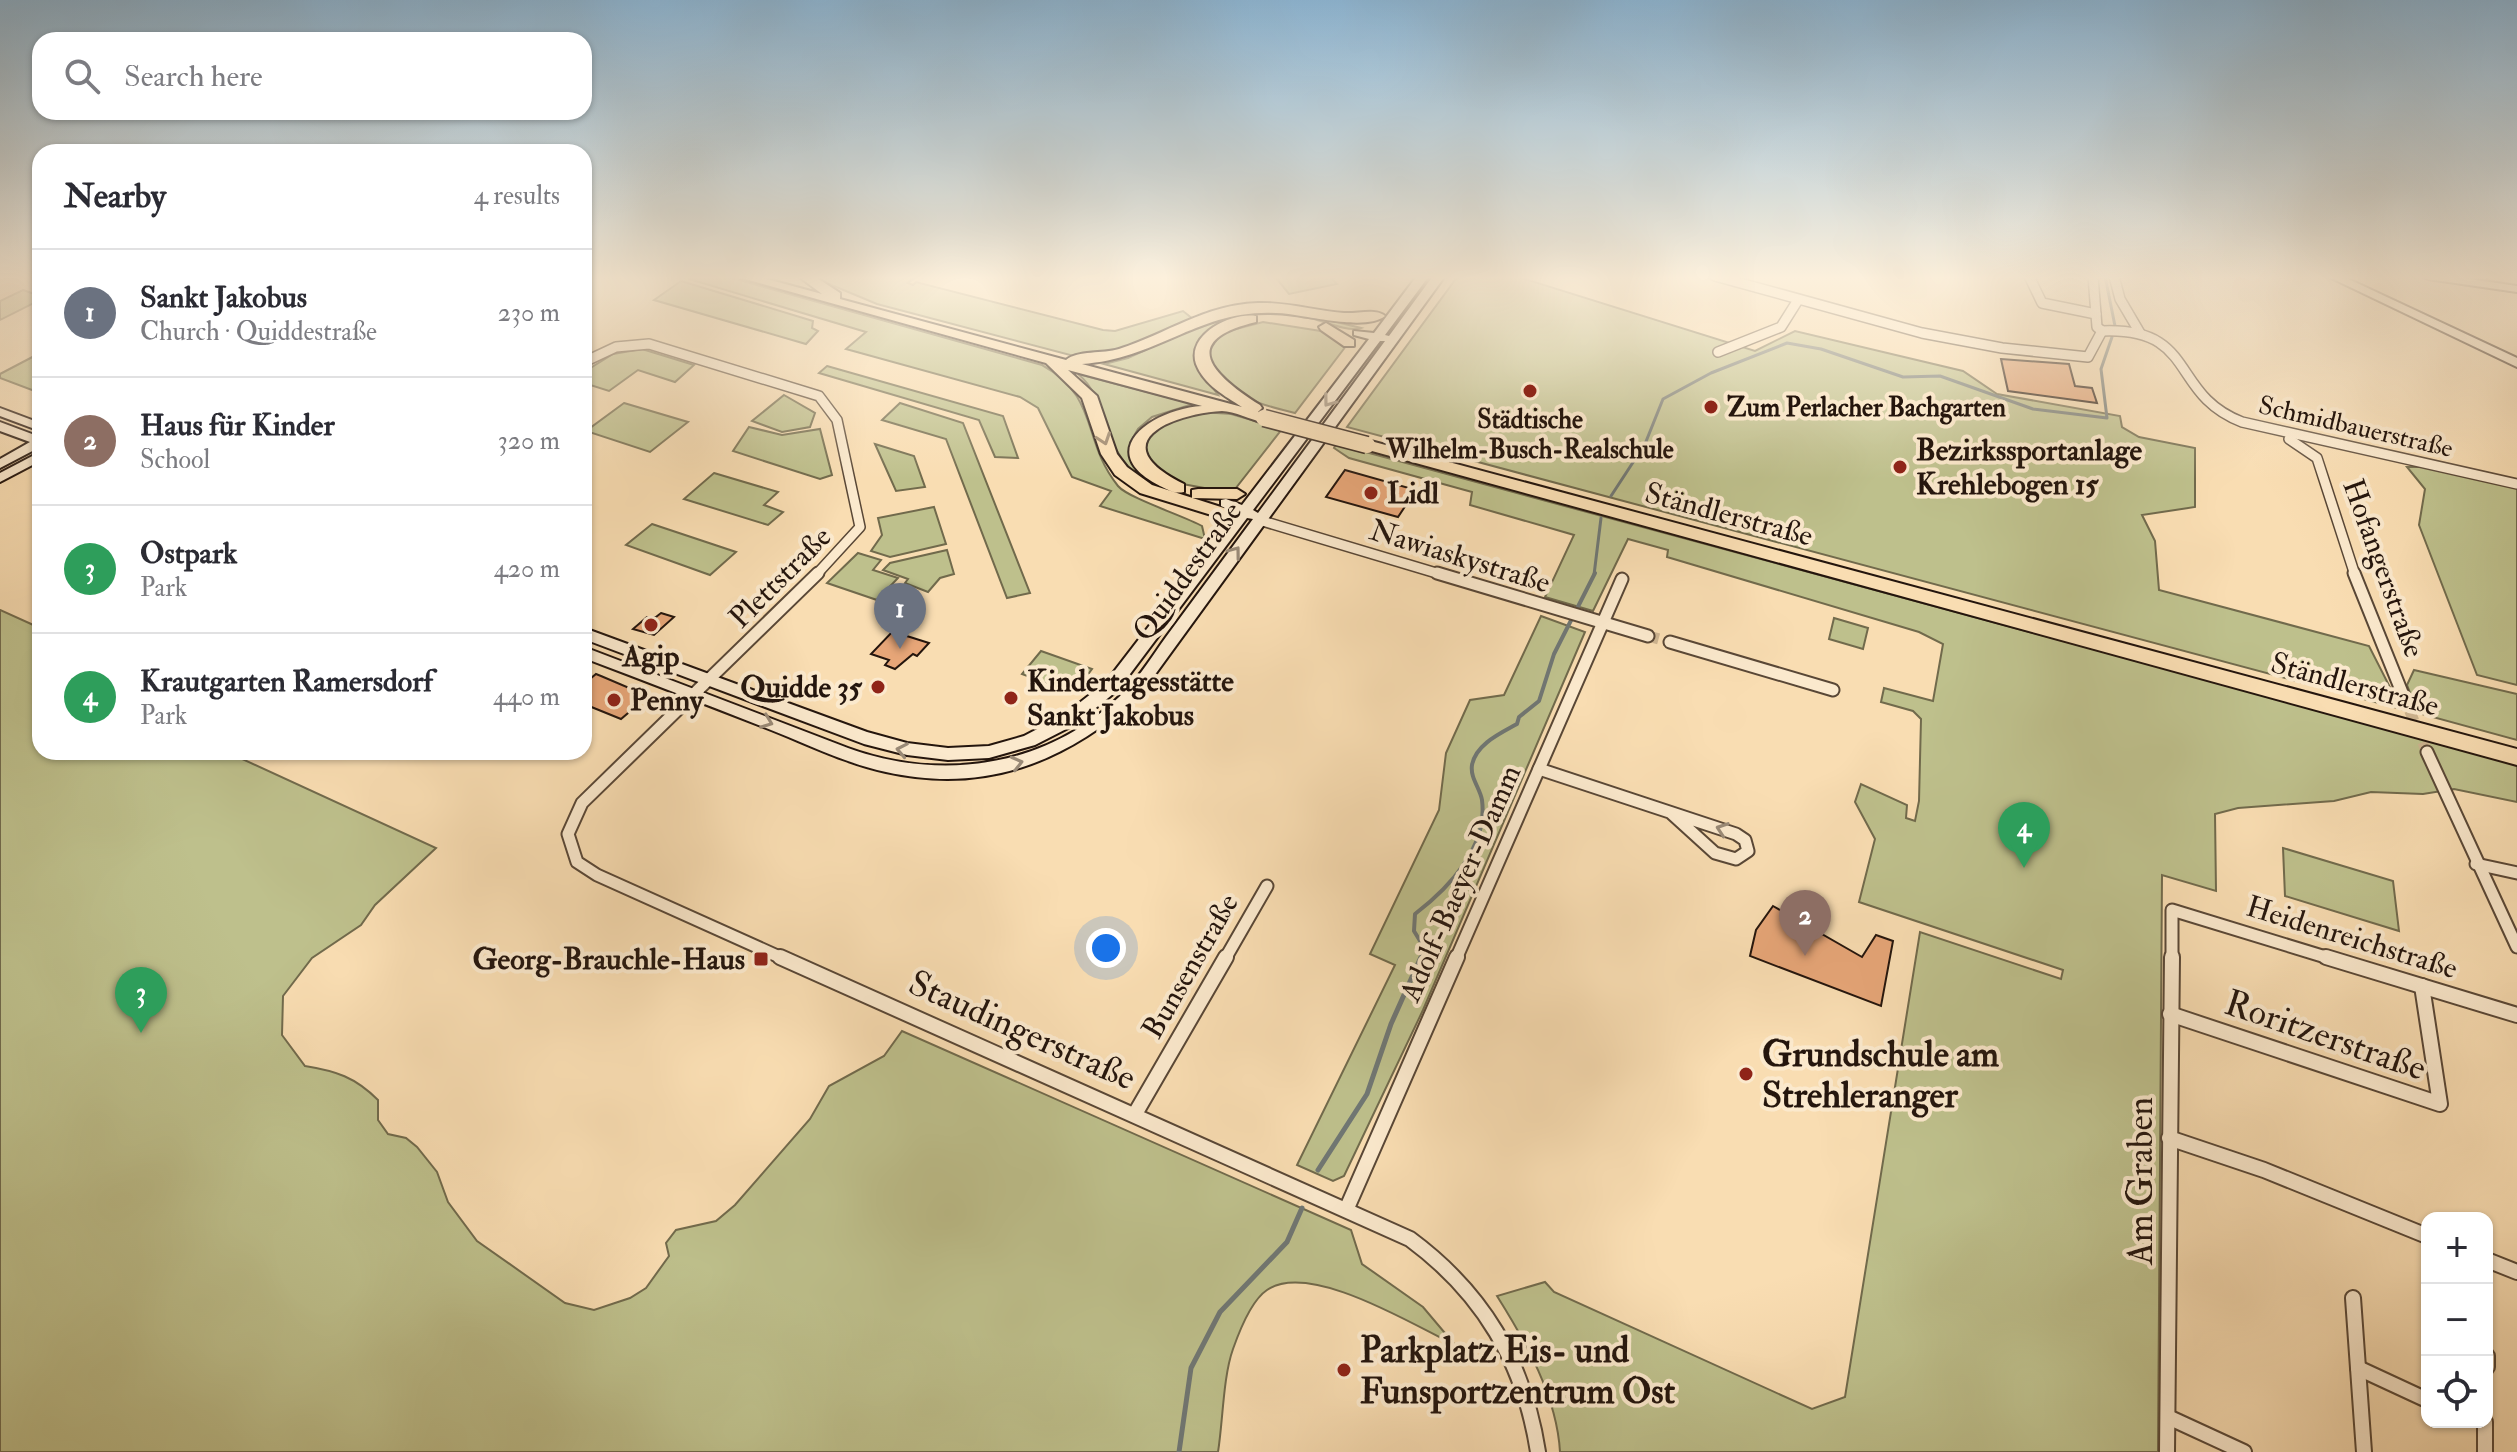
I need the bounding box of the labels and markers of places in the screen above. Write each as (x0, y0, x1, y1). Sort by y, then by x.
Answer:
marker: Städtische Wilhelm-Busch-Realschule (1521, 382, 1539, 400)
place label: Zum Perlacher Bachgarten (1727, 392, 2006, 425)
marker: Zum Perlacher Bachgarten (1702, 398, 1720, 416)
place label: Städtische Wilhelm-Busch-Realschule (1385, 404, 1674, 466)
place label: Bezirkssportanlage Krehlebogen 15 (1916, 432, 2143, 503)
marker: Bezirkssportanlage Krehlebogen 15 (1891, 458, 1909, 476)
place label: Lidl (1387, 475, 1439, 512)
marker: Lidl (1362, 484, 1380, 502)
pin: 1 (874, 583, 926, 649)
marker: Agip (642, 616, 660, 634)
place label: Agip (621, 638, 679, 675)
place label: Kindertagesstätte Sankt Jakobus (1027, 663, 1234, 734)
place label: Quidde 35 (740, 669, 863, 706)
marker: Quidde 35 (869, 678, 887, 696)
place label: Penny (630, 682, 705, 719)
marker: Kindertagesstätte Sankt Jakobus (1002, 689, 1020, 707)
marker: Penny (605, 691, 623, 709)
pin: 4 (1998, 802, 2050, 868)
pin: 2 (1779, 890, 1831, 956)
place label: Georg-Brauchle-Haus (472, 941, 745, 978)
marker: Georg-Brauchle-Haus (752, 950, 770, 968)
pin: 3 (115, 967, 167, 1033)
place label: Grundschule am Strehleranger (1762, 1032, 1999, 1118)
marker: Grundschule am Strehleranger (1737, 1065, 1755, 1083)
place label: Parkplatz Eis- und Funsportzentrum Ost (1360, 1328, 1676, 1414)
marker: Parkplatz Eis- und Funsportzentrum Ost (1335, 1361, 1353, 1379)

